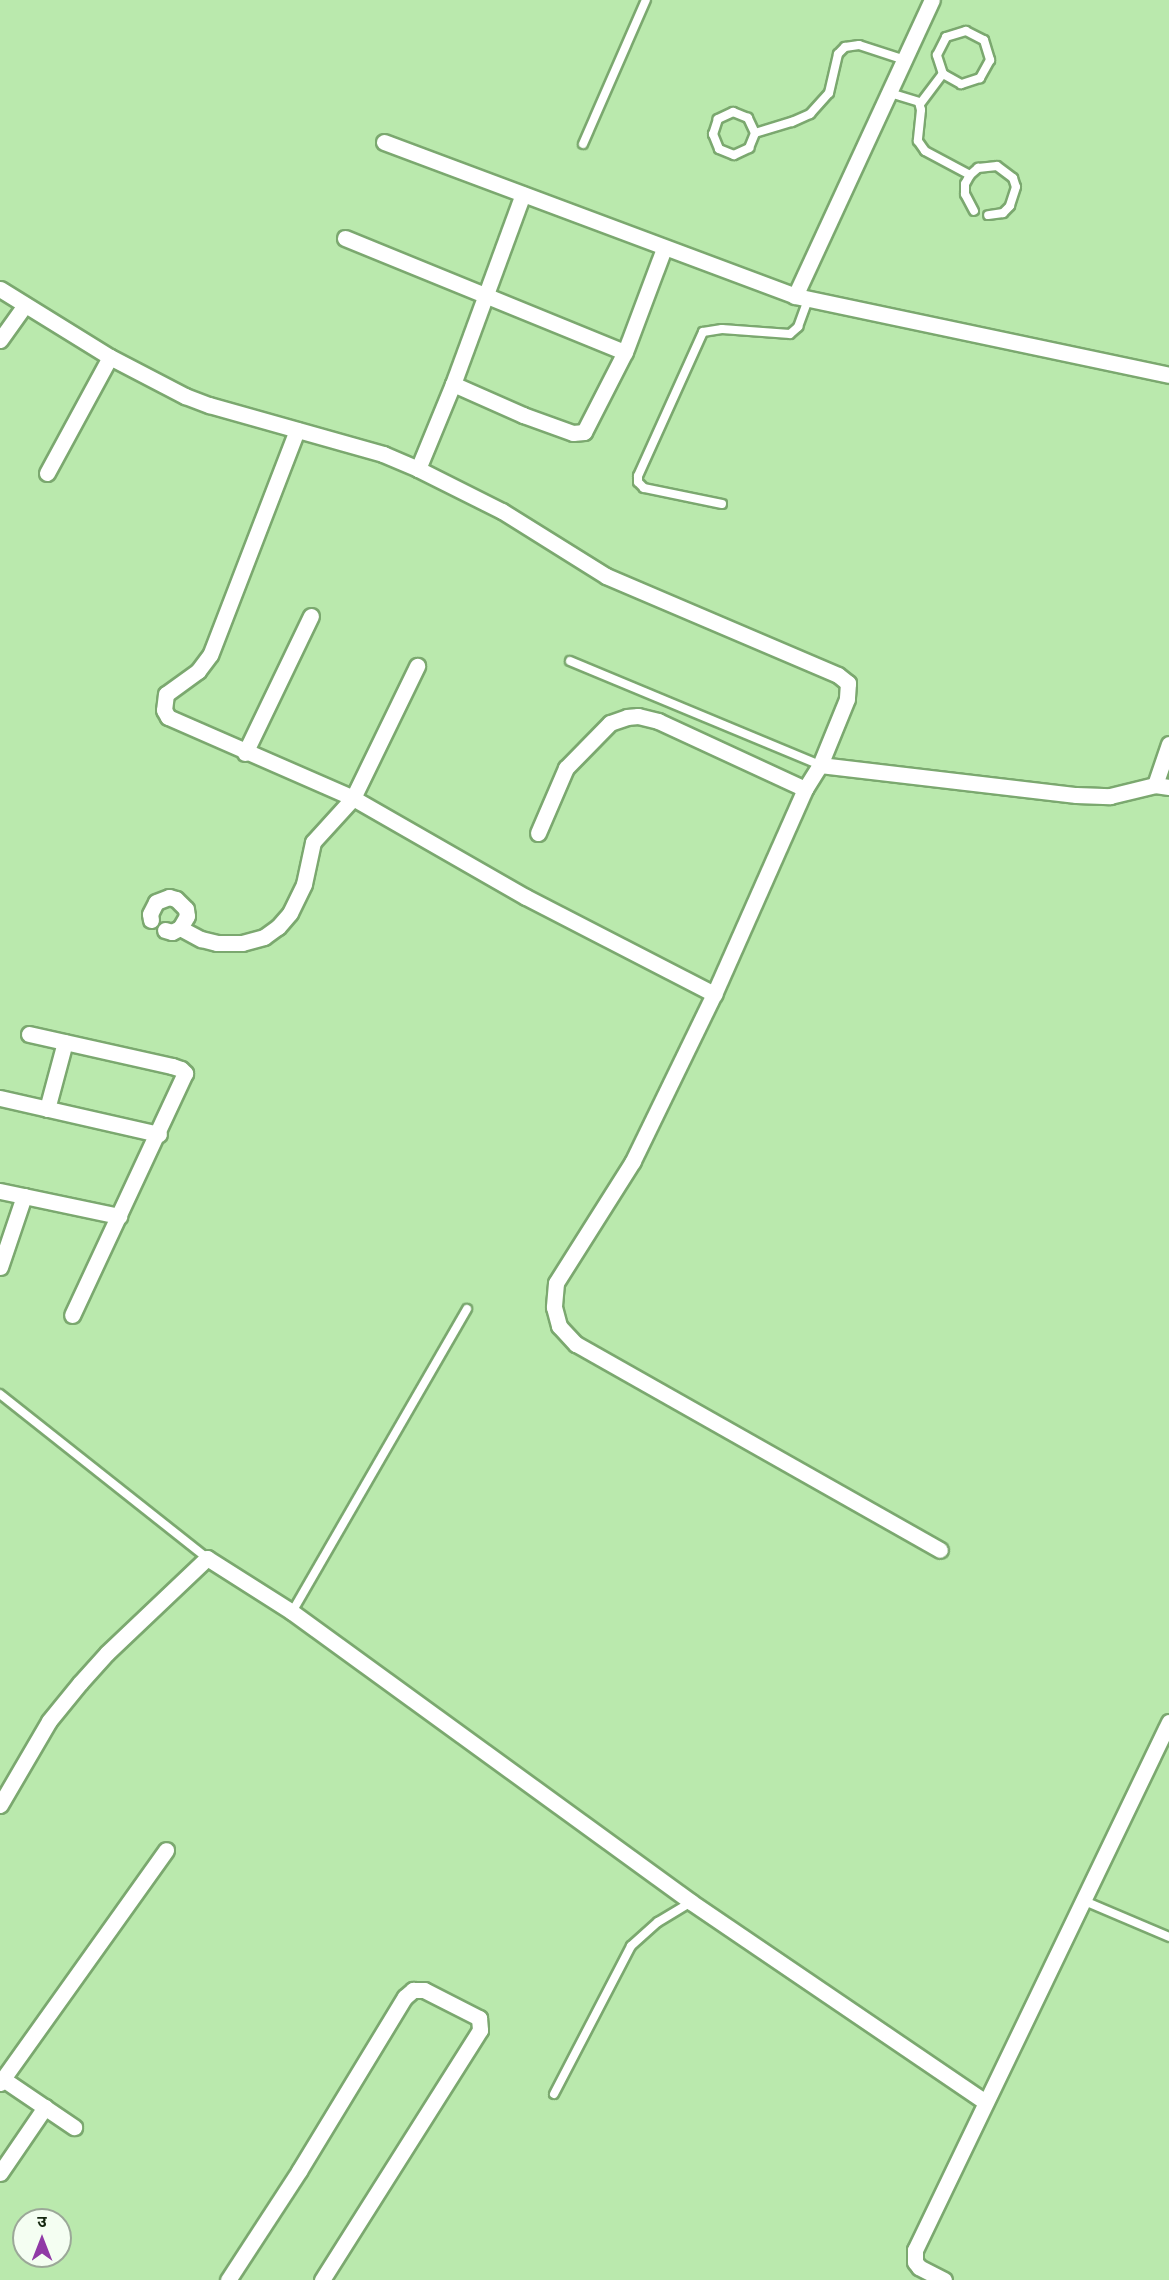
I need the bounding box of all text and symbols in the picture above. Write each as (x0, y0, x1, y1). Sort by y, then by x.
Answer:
north arrow (12, 2208, 72, 2268)
text: उ (37, 2214, 47, 2230)

